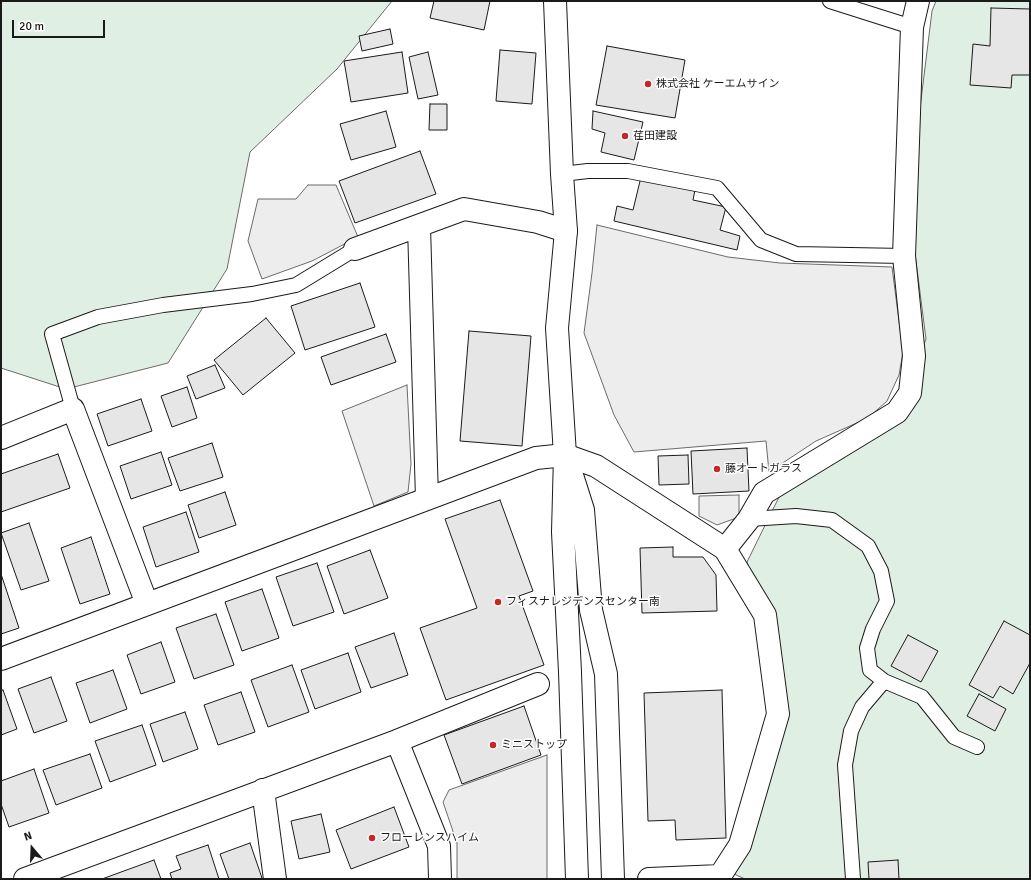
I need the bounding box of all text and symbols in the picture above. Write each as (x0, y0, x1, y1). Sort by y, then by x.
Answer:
scale bar (14, 12, 107, 38)
text: 20 m (19, 19, 44, 34)
place label: 株式会社 ケーエムサイン (656, 77, 779, 91)
marker: 株式会社 ケーエムサイン (643, 79, 653, 89)
place label: 荏田建設 (633, 129, 677, 143)
marker: 荏田建設 (620, 131, 630, 141)
place label: 藤オートガラス (725, 462, 802, 476)
marker: 藤オートガラス (712, 464, 722, 474)
place label: フィスナレジデンスセンター南 (506, 595, 660, 609)
marker: フィスナレジデンスセンター南 (493, 597, 503, 607)
place label: ミニストップ (501, 738, 567, 752)
marker: ミニストップ (488, 740, 498, 750)
north arrow (12, 828, 52, 868)
text: N (22, 829, 34, 844)
place label: フローレンスハイム (380, 831, 479, 845)
marker: フローレンスハイム (367, 833, 377, 843)

